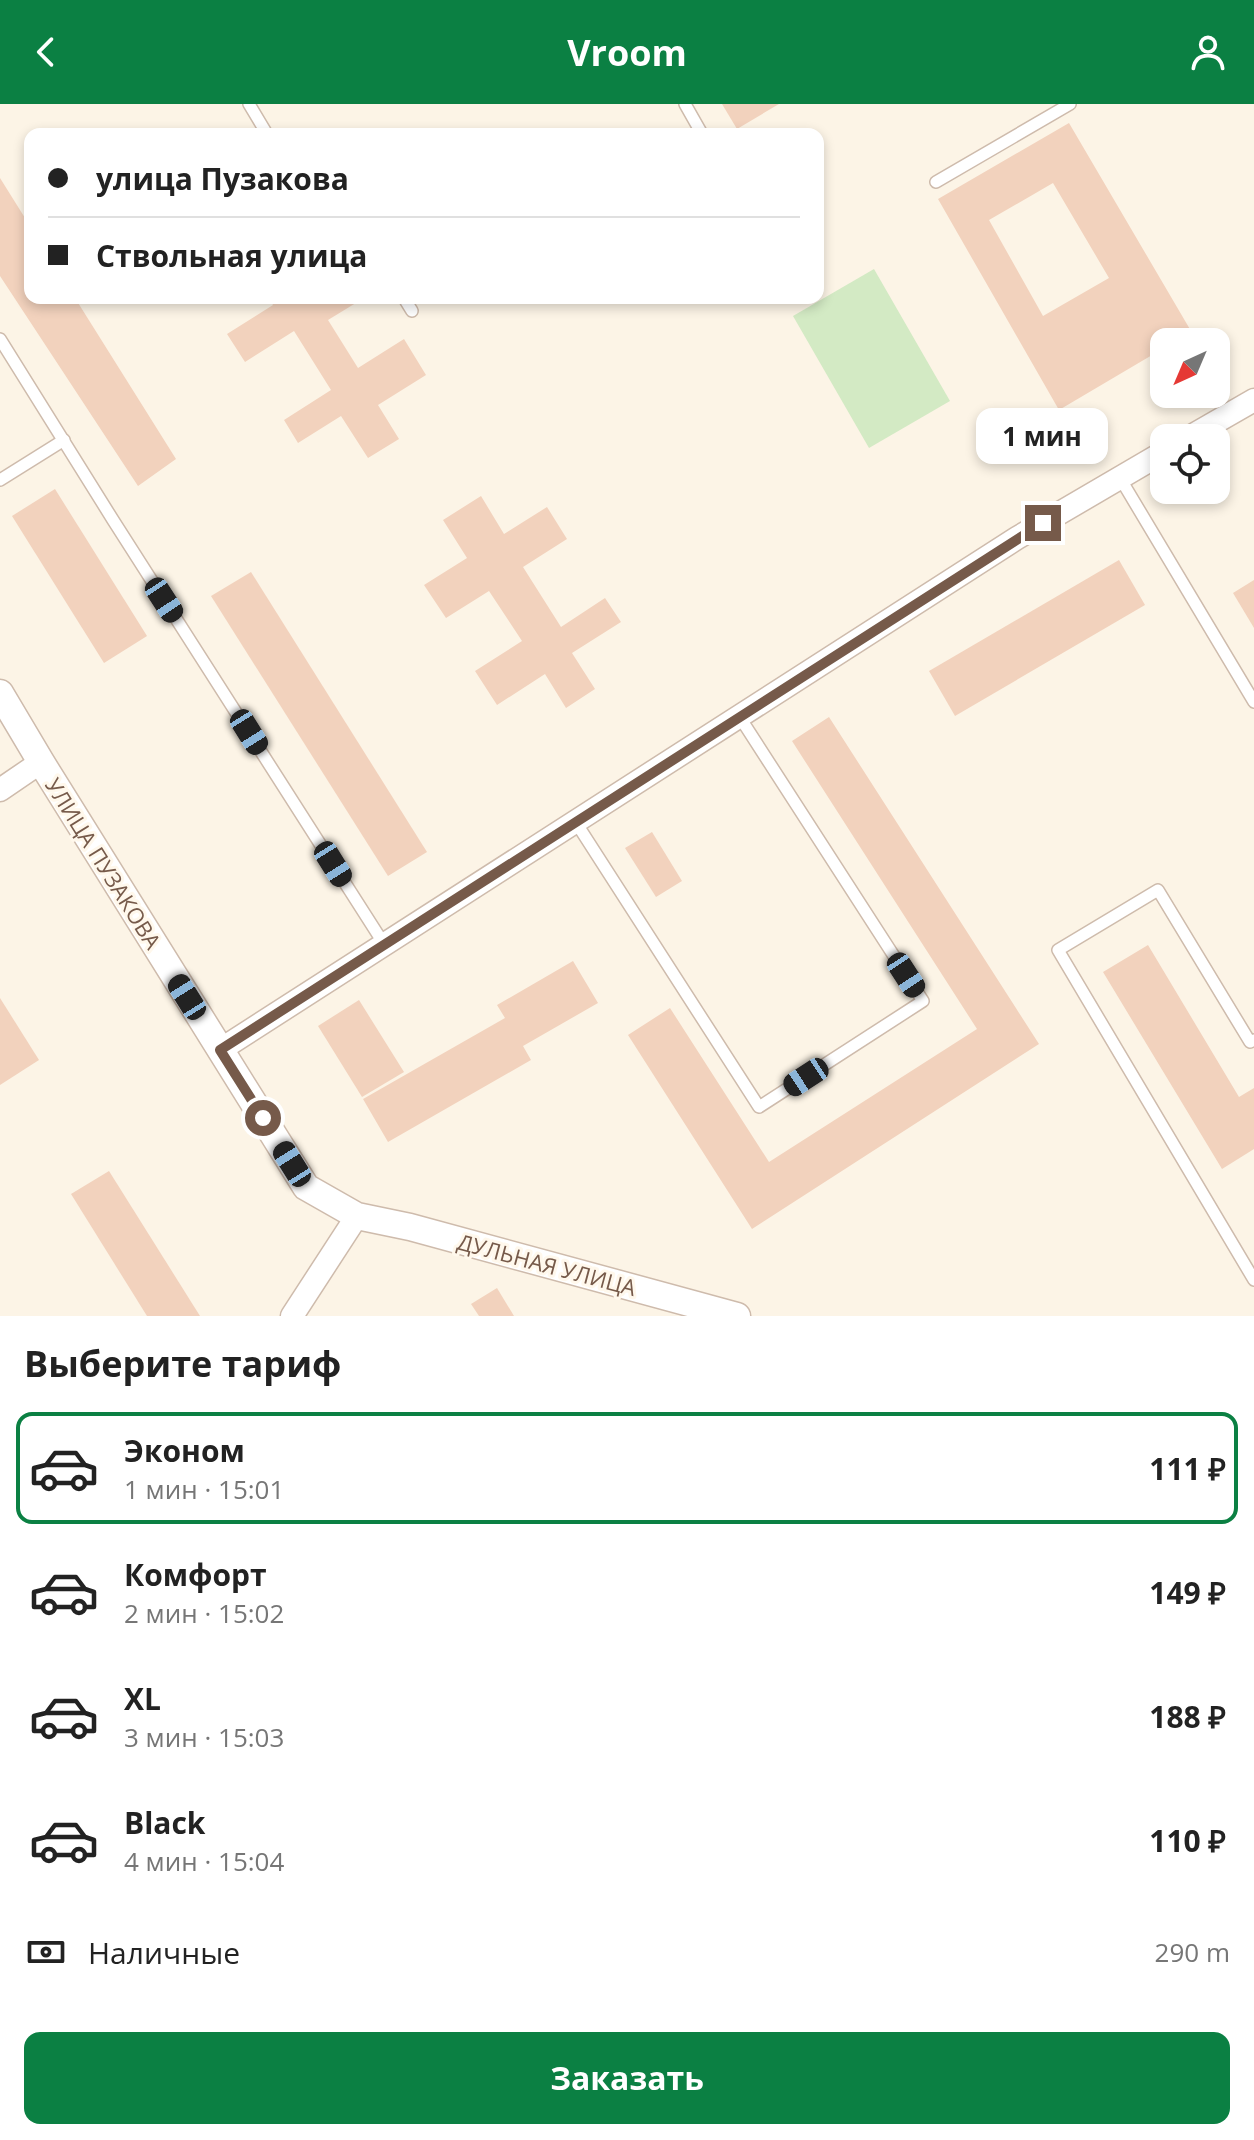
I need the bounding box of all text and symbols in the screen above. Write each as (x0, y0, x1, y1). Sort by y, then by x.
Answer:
text: Vroom (567, 28, 687, 77)
icon: back (24, 30, 68, 74)
icon: person (1186, 30, 1230, 74)
text: улица Пузакова (96, 158, 349, 199)
text: Ствольная улица (96, 235, 367, 276)
north arrow (1150, 328, 1230, 408)
map controls (1150, 328, 1230, 504)
callout: 1 мин (977, 407, 1109, 463)
text: 1 мин (1002, 418, 1082, 454)
button: locate (1150, 424, 1230, 504)
route end (1025, 505, 1061, 541)
car (141, 573, 187, 627)
car (226, 705, 272, 759)
street label: УЛИЦА ПУЗАКОВА (39, 772, 169, 954)
car (310, 837, 356, 891)
car (883, 948, 929, 1002)
car (164, 970, 210, 1024)
car (779, 1054, 833, 1100)
route start (245, 1100, 281, 1136)
car (269, 1137, 315, 1191)
street label: ДУЛЬНАЯ УЛИЦА (454, 1226, 640, 1302)
text: Выберите тариф (24, 1339, 341, 1388)
text: Эконом (124, 1430, 245, 1471)
icon: car (28, 1432, 100, 1504)
text: 111 ₽ (1149, 1448, 1226, 1489)
text: 1 мин · 15:01 (124, 1471, 284, 1507)
text: Комфорт (124, 1554, 267, 1595)
icon: car (28, 1556, 100, 1628)
text: 149 ₽ (1149, 1572, 1226, 1613)
text: 2 мин · 15:02 (124, 1595, 284, 1631)
text: XL (124, 1678, 161, 1719)
icon: car (28, 1680, 100, 1752)
text: 188 ₽ (1149, 1696, 1226, 1737)
text: 3 мин · 15:03 (124, 1719, 284, 1755)
text: Black (124, 1802, 205, 1843)
icon: car (28, 1804, 100, 1876)
text: 110 ₽ (1149, 1820, 1226, 1861)
text: 4 мин · 15:04 (124, 1843, 284, 1879)
icon: cash (24, 1930, 68, 1974)
text: Наличные (88, 1932, 240, 1973)
text: 290 m (1155, 1934, 1230, 1970)
button: Заказать (24, 2032, 1230, 2124)

